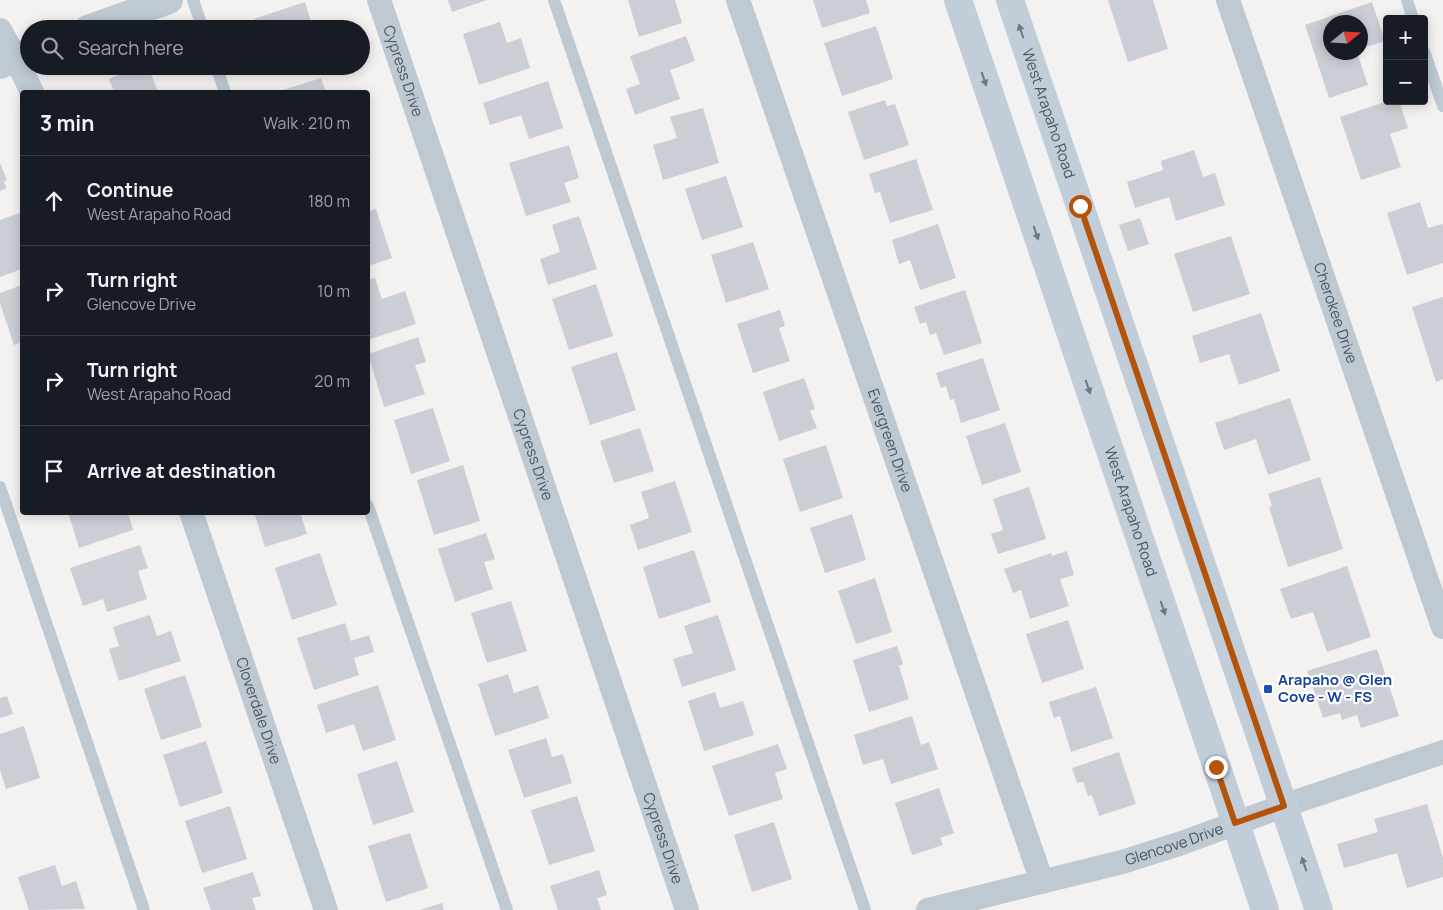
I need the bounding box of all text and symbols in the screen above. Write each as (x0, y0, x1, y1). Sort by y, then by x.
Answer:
north arrow (1323, 15, 1368, 60)
map controls (1383, 15, 1428, 105)
button: + (1383, 15, 1428, 60)
search box (20, 20, 370, 75)
street label: Cypress Drive (378, 22, 429, 120)
one-way arrow (1016, 23, 1024, 38)
icon: search (38, 34, 66, 62)
text: Search here (78, 35, 184, 61)
street label: West Arapaho Road (1017, 46, 1081, 181)
button: − (1383, 60, 1428, 105)
one-way arrow (981, 72, 989, 87)
text: 3 min (40, 109, 94, 137)
text: Walk · 210 m (263, 112, 350, 134)
text: Continue (87, 177, 173, 203)
icon: ahead (40, 187, 68, 215)
text: 180 m (308, 190, 350, 212)
route start (1069, 195, 1092, 218)
text: West Arapaho Road (87, 203, 231, 225)
one-way arrow (1033, 226, 1041, 241)
street label: Cherokee Drive (1309, 260, 1363, 366)
text: Turn right (87, 267, 177, 293)
icon: right (40, 277, 68, 305)
text: 10 m (317, 280, 350, 302)
text: Glencove Drive (87, 293, 196, 315)
text: Turn right (87, 357, 177, 383)
icon: right (40, 367, 68, 395)
text: 20 m (314, 370, 350, 392)
one-way arrow (1085, 380, 1093, 395)
text: West Arapaho Road (87, 383, 231, 405)
street label: Evergreen Drive (863, 386, 918, 495)
street label: Cypress Drive (508, 406, 559, 503)
street label: West Arapaho Road (1100, 444, 1163, 579)
icon: arrive (40, 457, 68, 485)
text: Arrive at destination (87, 458, 276, 484)
one-way arrow (1159, 600, 1167, 615)
street label: Cloverdale Drive (231, 654, 287, 767)
place label: Arapaho @ Glen Cove - W - FS (1278, 669, 1392, 707)
marker: Arapaho @ Glen Cove - W - FS (1262, 683, 1274, 695)
route end (1205, 756, 1228, 779)
street label: Cypress Drive (638, 790, 689, 887)
street label: Glencove Drive (1122, 818, 1226, 870)
one-way arrow (1299, 856, 1307, 871)

